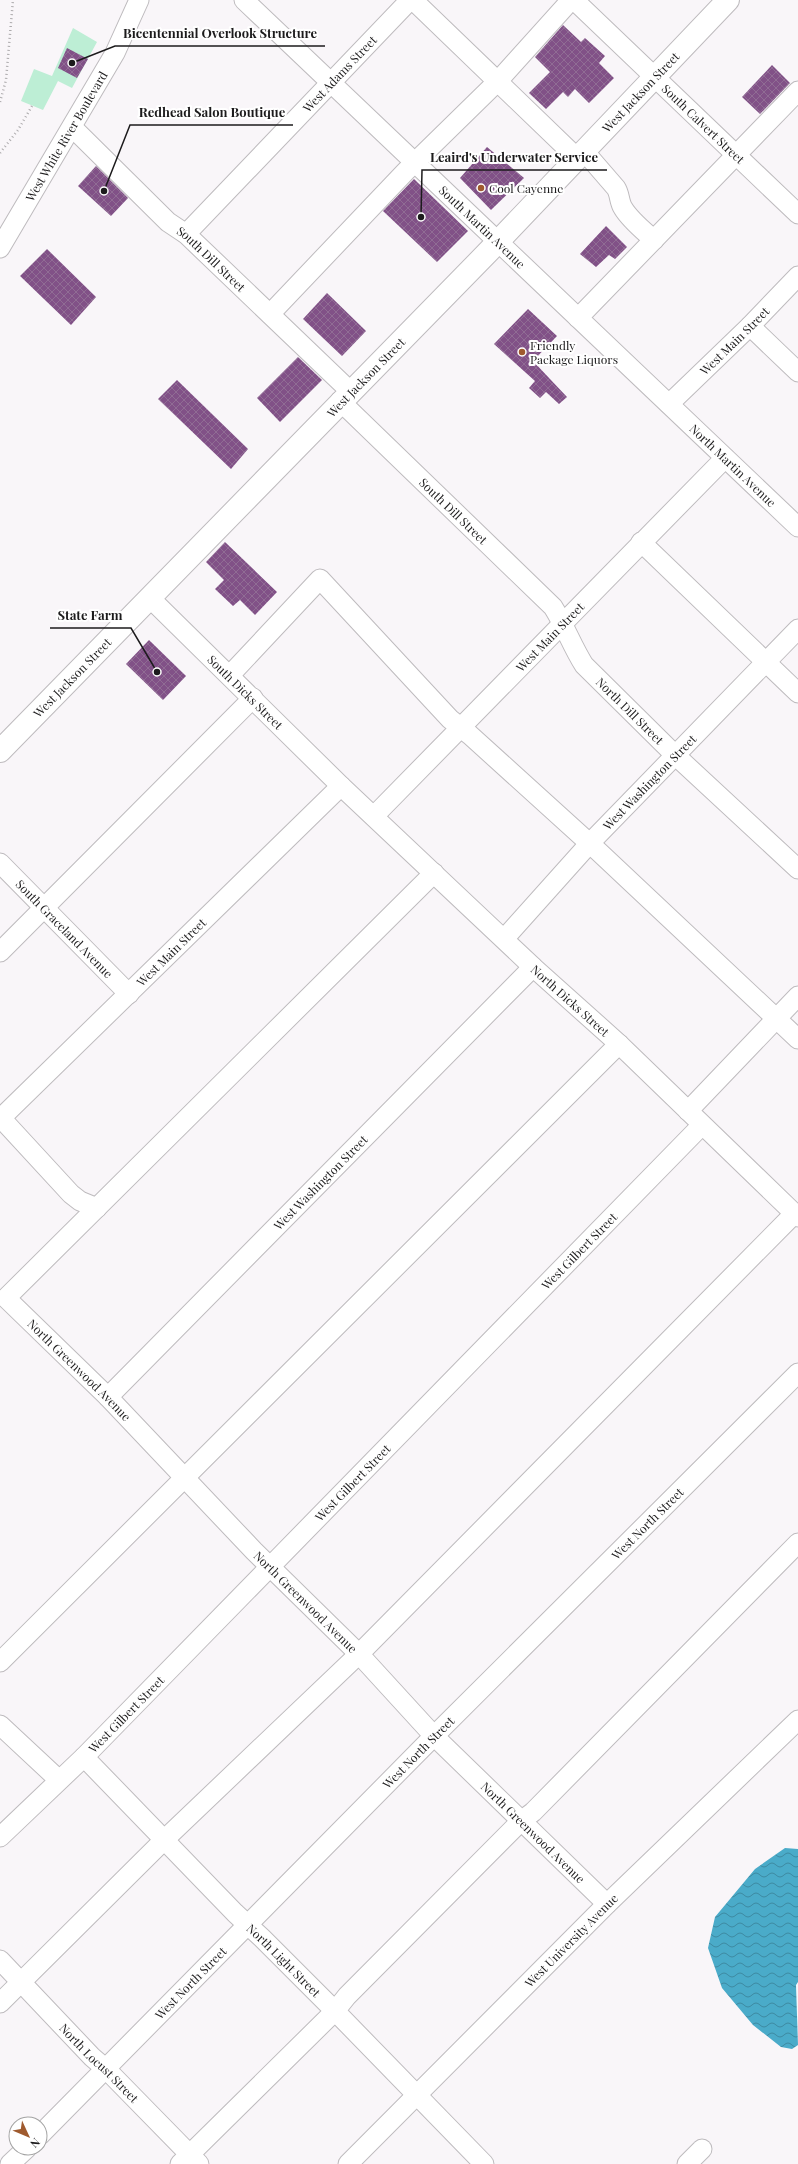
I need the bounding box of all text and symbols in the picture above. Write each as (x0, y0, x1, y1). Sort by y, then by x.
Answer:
callout: Bicentennial Overlook Structure (115, 21, 325, 46)
text: Bicentennial Overlook Structure (123, 24, 317, 41)
street label: West Adams Street (298, 31, 380, 116)
street label: West Jackson Street (598, 48, 683, 136)
street label: West White River Boulevard (21, 68, 111, 205)
street label: South Calvert Street (659, 80, 749, 167)
callout: Redhead Salon Boutique (130, 100, 293, 125)
text: Redhead Salon Boutique (139, 103, 286, 120)
callout: Leaird's Underwater Service (422, 145, 607, 170)
text: Leaird's Underwater Service (430, 148, 598, 165)
place label: Cool Cayenne (489, 180, 563, 196)
street label: South Martin Avenue (436, 182, 529, 272)
marker: Cool Cayenne (476, 183, 486, 193)
street label: South Dill Street (174, 222, 250, 295)
street label: West Main Street (696, 303, 773, 379)
street label: West Jackson Street (323, 333, 409, 421)
place label: Friendly Package Liquors (530, 337, 618, 367)
marker: Friendly Package Liquors (517, 347, 527, 357)
street label: North Martin Avenue (686, 420, 780, 510)
street label: South Dill Street (416, 474, 492, 548)
street label: West Main Street (511, 598, 588, 676)
callout: State Farm (50, 603, 131, 628)
text: State Farm (57, 606, 123, 623)
street label: West Jackson Street (29, 634, 115, 721)
street label: South Dicks Street (204, 651, 287, 733)
street label: North Dill Street (593, 674, 668, 748)
street label: West Washington Street (599, 730, 700, 834)
street label: South Graceland Avenue (13, 876, 117, 981)
street label: West Main Street (132, 914, 210, 990)
street label: North Dicks Street (528, 961, 613, 1040)
street label: West Washington Street (269, 1131, 371, 1234)
street label: West Gilbert Street (537, 1208, 621, 1293)
street label: North Greenwood Avenue (24, 1316, 135, 1424)
street label: West Gilbert Street (311, 1440, 394, 1525)
street label: West North Street (607, 1483, 687, 1563)
street label: North Greenwood Avenue (251, 1547, 361, 1656)
street label: West Gilbert Street (84, 1672, 168, 1757)
street label: West North Street (378, 1712, 458, 1792)
street label: North Greenwood Avenue (478, 1778, 589, 1886)
street label: West University Avenue (520, 1890, 621, 1991)
street label: North Light Street (243, 1920, 325, 2001)
street label: West North Street (150, 1943, 230, 2023)
street label: North Locust Street (56, 2020, 143, 2106)
north arrow (8, 2116, 48, 2156)
text: N (27, 2135, 44, 2151)

